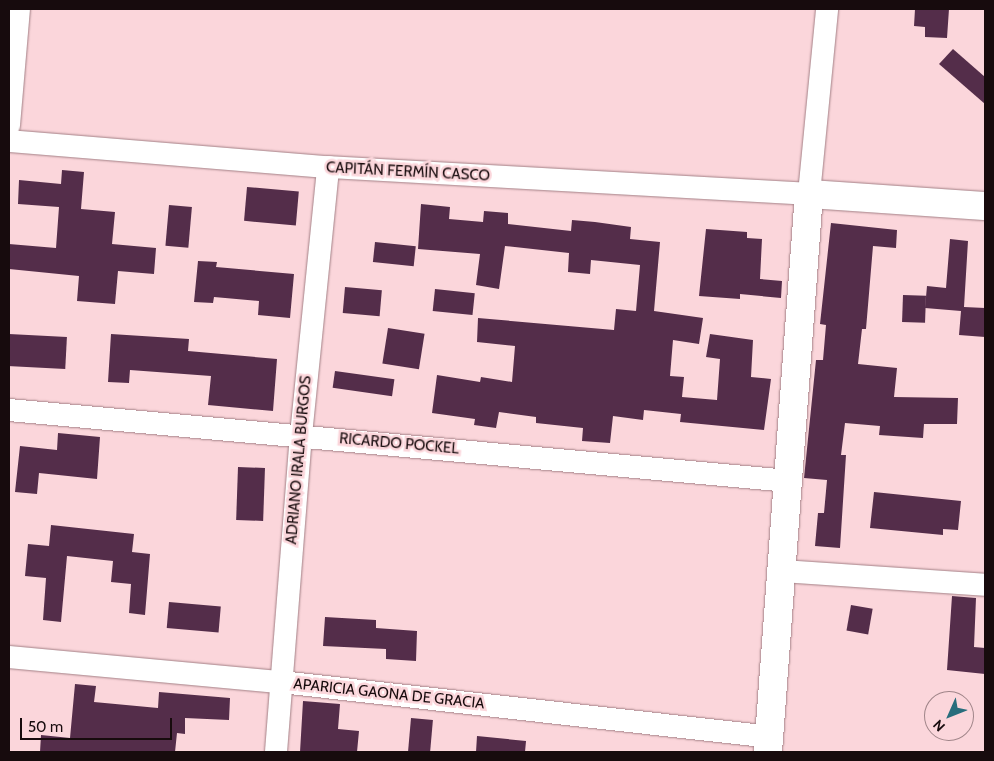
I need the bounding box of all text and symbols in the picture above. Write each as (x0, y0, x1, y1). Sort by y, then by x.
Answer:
street label: CAPITÁN FERMÍN CASCO (326, 159, 490, 185)
street label: ADRIANO IRALA BURGOS (283, 375, 315, 545)
street label: RICARDO POCKEL (338, 430, 460, 458)
street label: APARICIA GAONA DE GRACIA (293, 675, 485, 713)
north arrow (924, 691, 974, 741)
scale bar (22, 708, 175, 740)
text: N (929, 716, 949, 736)
text: 50 m (28, 718, 63, 736)

